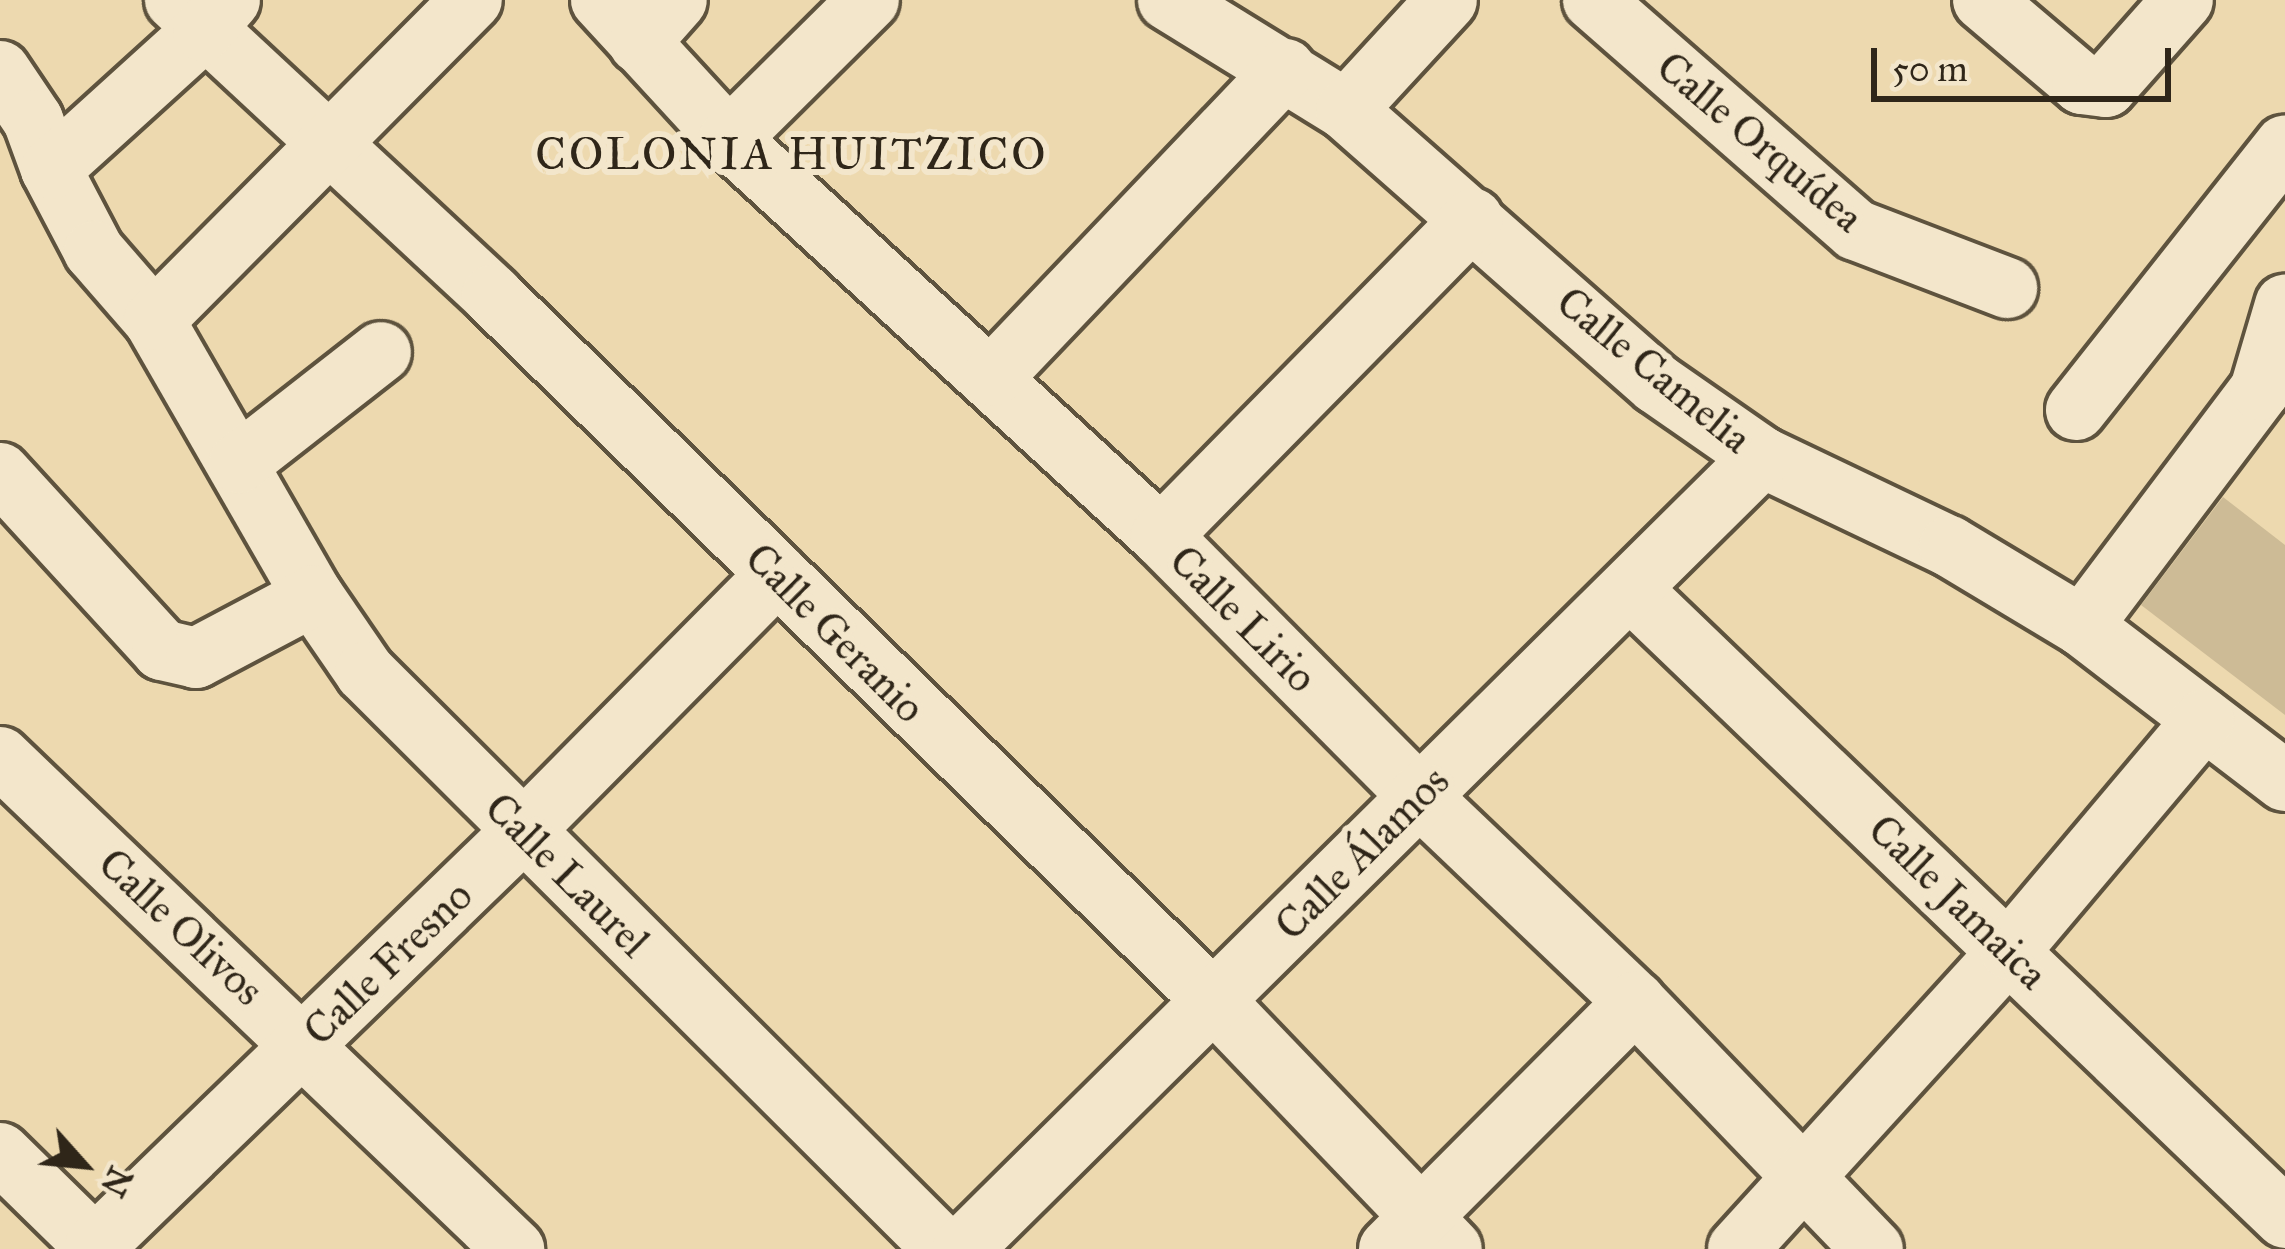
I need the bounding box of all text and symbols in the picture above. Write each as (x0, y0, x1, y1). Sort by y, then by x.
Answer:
scale bar (1877, 24, 2177, 98)
street label: Calle Orquídea (1647, 41, 1873, 243)
text: 50 m (1892, 47, 1968, 91)
district label: COLONIA HUITZICO (535, 127, 1049, 181)
street label: Calle Camelia (1547, 276, 1761, 464)
street label: Calle Geranio (735, 533, 935, 733)
street label: Calle Lirio (1159, 535, 1327, 703)
street label: Calle Álamos (1265, 756, 1459, 950)
street label: Calle Laurel (475, 783, 659, 967)
street label: Calle Jamaica (1858, 804, 2058, 1000)
street label: Calle Olivos (88, 838, 274, 1016)
street label: Calle Fresno (293, 870, 483, 1056)
north arrow (24, 1105, 144, 1225)
text: N (92, 1160, 140, 1203)

